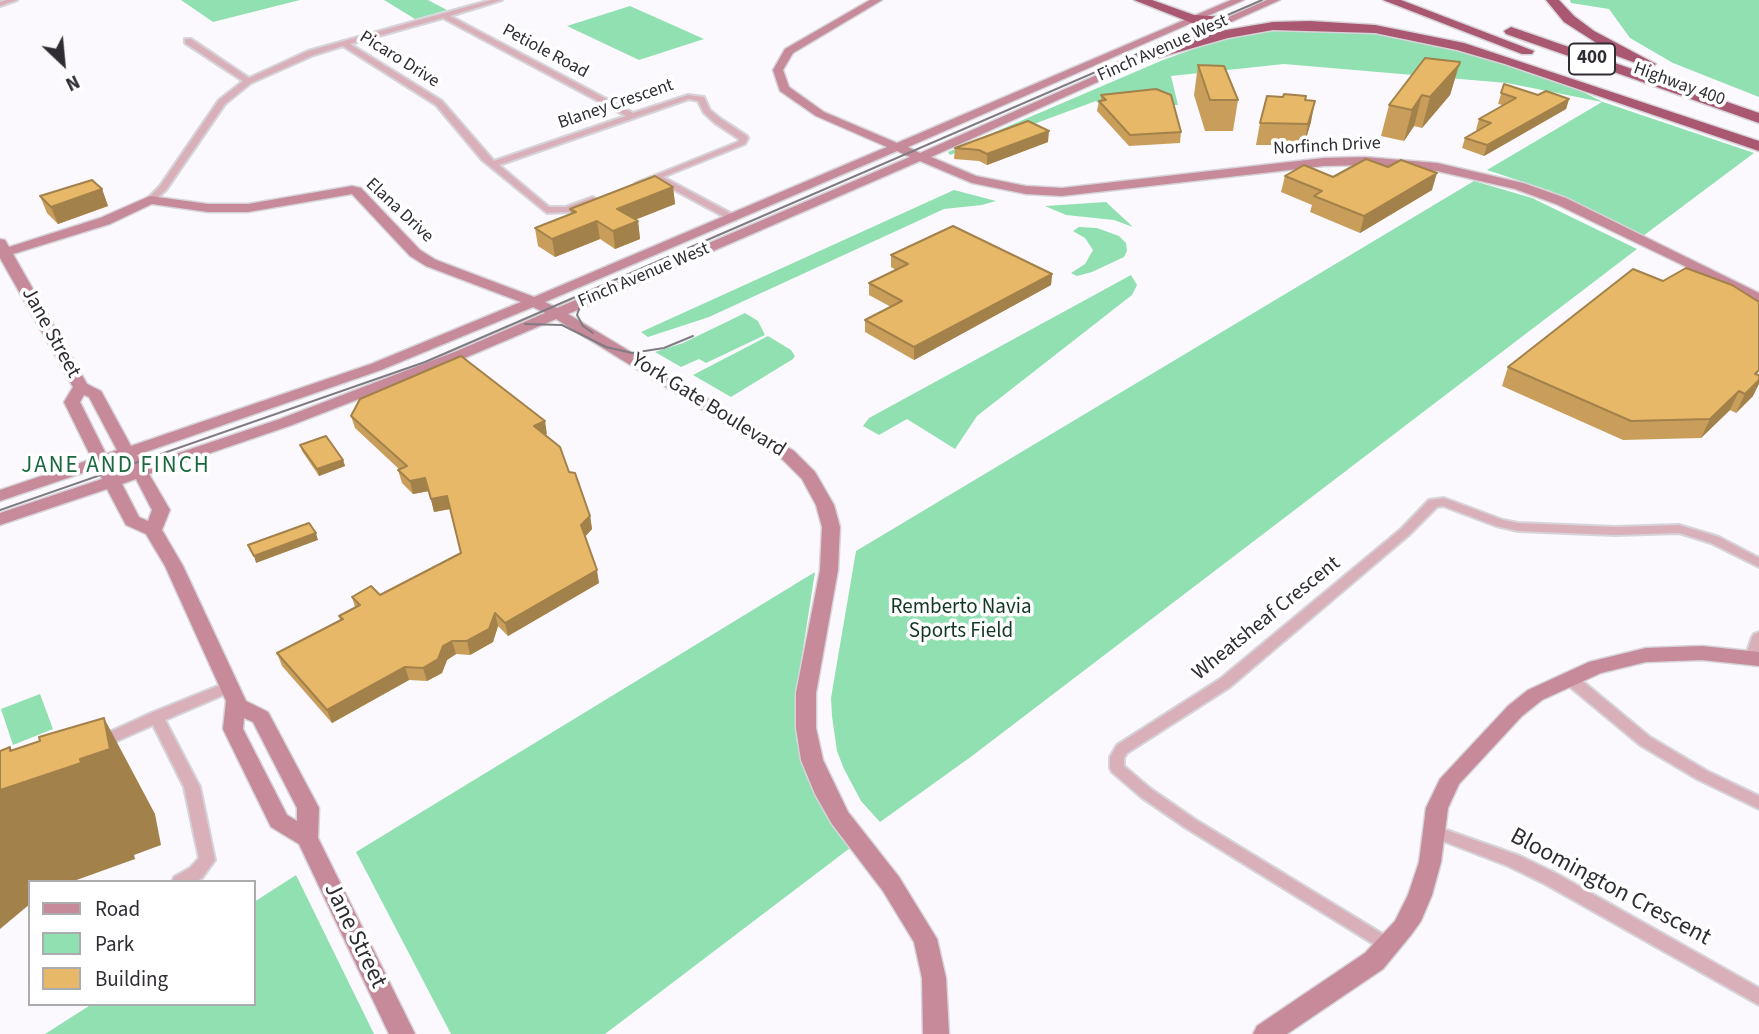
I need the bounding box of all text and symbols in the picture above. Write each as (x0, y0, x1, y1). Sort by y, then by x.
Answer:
street label: Finch Avenue West (1095, 11, 1231, 87)
street label: Petiole Road (498, 20, 592, 84)
street label: Picaro Drive (355, 27, 443, 93)
north arrow (28, 28, 98, 98)
road number: 400 (1569, 44, 1615, 74)
street label: Highway 400 (1630, 58, 1728, 112)
text: N (61, 67, 84, 97)
street label: Blaney Crescent (555, 75, 677, 135)
street label: Norfinch Drive (1273, 133, 1381, 161)
street label: Elana Drive (361, 174, 437, 248)
street label: Finch Avenue West (575, 239, 713, 313)
street label: Jane Street (15, 283, 85, 383)
street label: York Gate Boulevard (626, 348, 790, 464)
district label: JANE AND FINCH (23, 453, 209, 481)
street label: Wheatsheaf Crescent (1188, 552, 1346, 686)
park label: Remberto Navia Sports Field (890, 595, 1032, 645)
street label: Bloomington Crescent (1505, 823, 1715, 953)
street label: Jane Street (316, 879, 392, 993)
legend (28, 880, 256, 1006)
text: Road (95, 894, 140, 924)
text: Park (95, 929, 134, 959)
text: Building (95, 964, 168, 994)

